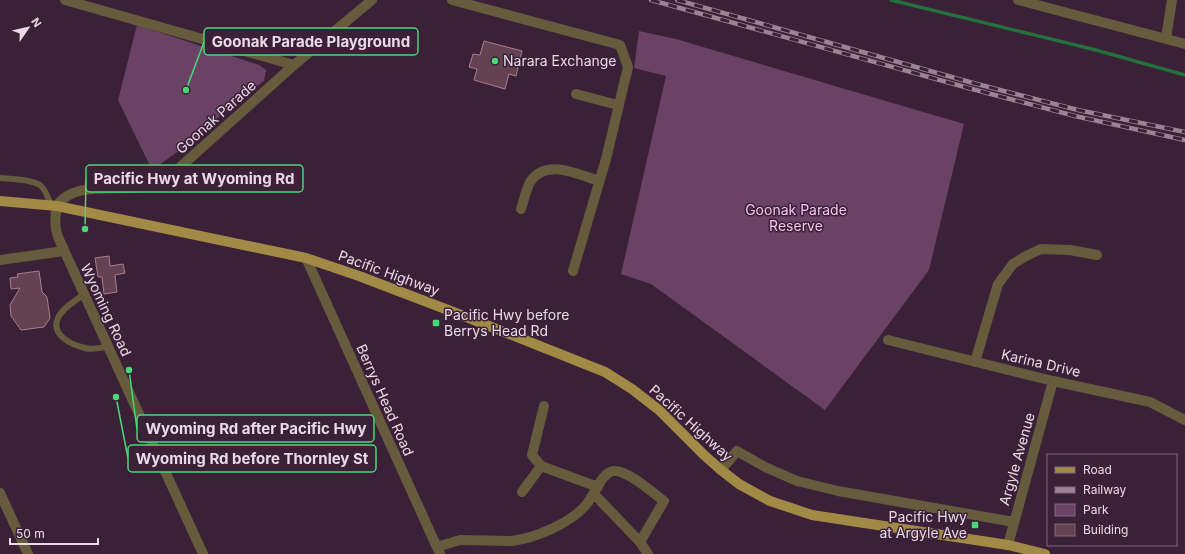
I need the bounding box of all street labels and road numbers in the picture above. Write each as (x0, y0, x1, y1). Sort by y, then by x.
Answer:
street label: Goonak Parade (172, 76, 259, 157)
street label: Pacific Highway (336, 246, 442, 299)
street label: Wyoming Road (78, 261, 135, 359)
street label: Berrys Head Road (353, 341, 418, 458)
street label: Karina Drive (1000, 345, 1082, 380)
street label: Pacific Highway (646, 381, 737, 465)
street label: Argyle Avenue (995, 410, 1038, 507)

